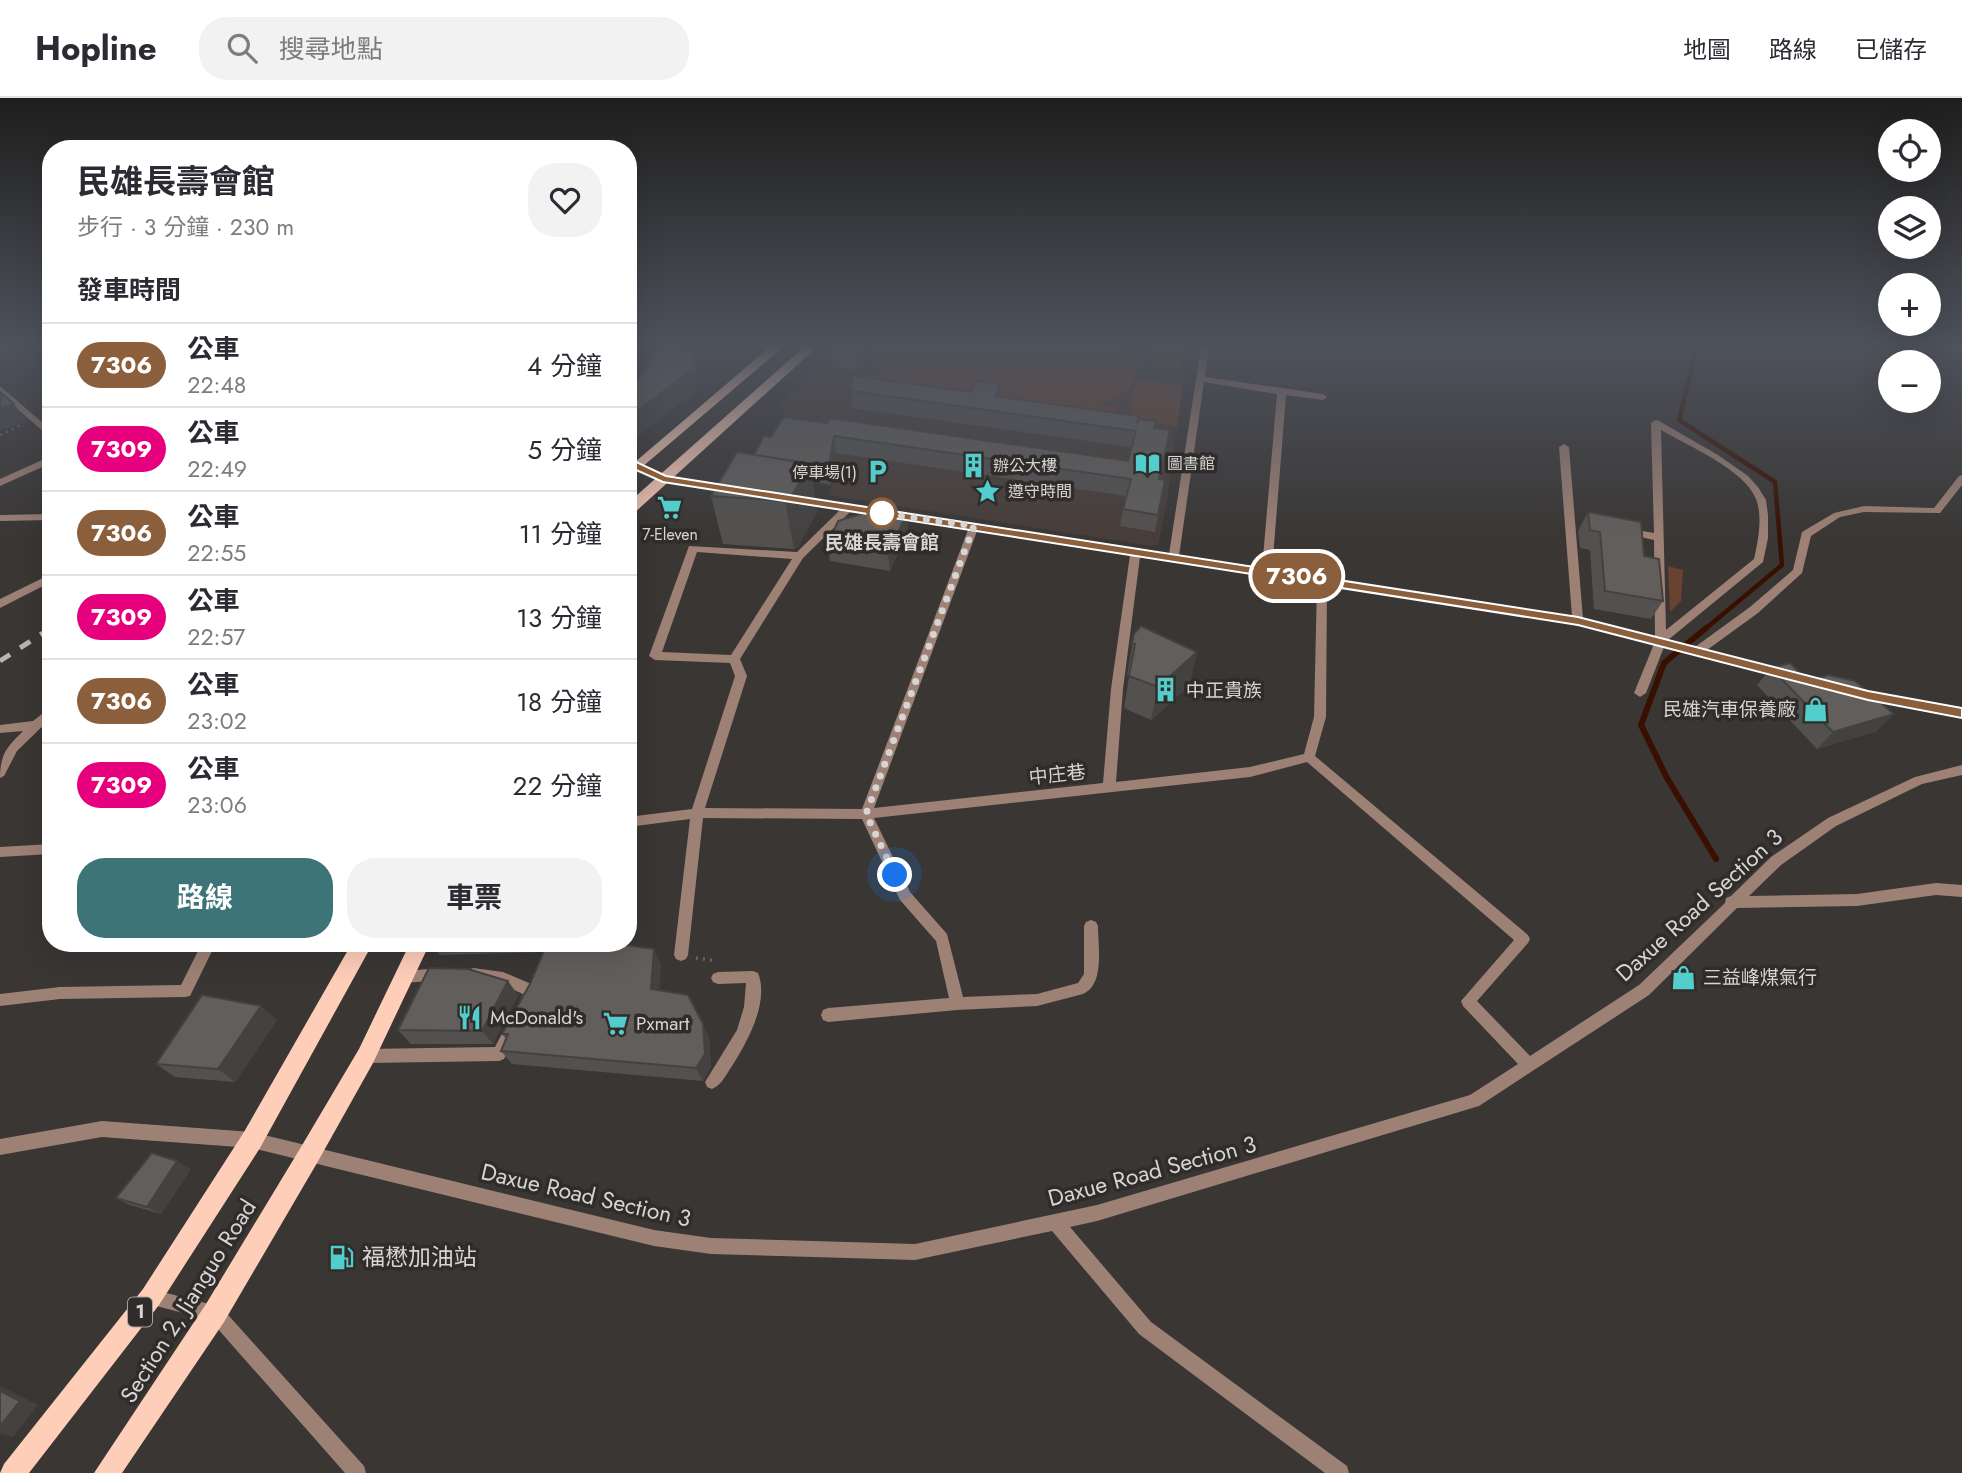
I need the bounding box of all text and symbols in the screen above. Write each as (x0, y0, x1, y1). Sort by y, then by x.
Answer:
search box (199, 17, 689, 80)
text: Hopline (35, 25, 157, 72)
icon: search (223, 29, 261, 67)
text: 搜尋地點 (279, 30, 383, 68)
text: 地圖 (1683, 32, 1731, 67)
text: 路線 (1769, 32, 1817, 67)
text: 已儲存 (1855, 32, 1927, 67)
map controls (1878, 119, 1941, 413)
button: locate (1878, 119, 1941, 182)
text: 民雄長壽會館 (77, 158, 275, 205)
button: heart (528, 163, 602, 237)
button: layers (1878, 196, 1941, 259)
text: 步行 · 3 分鐘 · 230 m (77, 210, 294, 244)
text: 發車時間 (77, 271, 181, 309)
button: + (1878, 273, 1941, 336)
text: 公車 (187, 330, 239, 368)
text: 7306 (91, 347, 152, 382)
text: 4 分鐘 (527, 347, 602, 385)
button: − (1878, 350, 1941, 413)
text: 22:48 (187, 368, 246, 402)
text: 公車 (187, 414, 239, 452)
text: 7309 (91, 431, 152, 466)
text: 5 分鐘 (528, 431, 602, 469)
library icon: 圖書館 (1133, 449, 1161, 477)
building icon: 辦公大樓 (959, 451, 987, 479)
text: 22:49 (187, 452, 247, 486)
place label: 圖書館 (1167, 452, 1215, 475)
place label: 辦公大樓 (993, 454, 1057, 477)
parking icon: 停車場(1) (863, 458, 891, 486)
place label: 停車場(1) (792, 461, 857, 484)
place icon: 遵守時間 (974, 477, 1002, 505)
place label: 遵守時間 (1008, 480, 1072, 503)
supermarket icon: 7-Eleven (656, 494, 684, 522)
text: 公車 (187, 498, 239, 536)
marker: 民雄長壽會館 (867, 498, 897, 528)
text: 7306 (91, 515, 152, 550)
text: 11 分鐘 (519, 515, 602, 553)
place label: 7-Eleven (642, 523, 698, 546)
place label: 民雄長壽會館 (825, 529, 939, 556)
text: 22:55 (187, 536, 246, 570)
line badge: 7306 (1248, 553, 1346, 599)
text: 7306 (1266, 558, 1328, 593)
text: 公車 (187, 582, 239, 620)
text: 7309 (91, 599, 152, 634)
text: 13 分鐘 (516, 599, 602, 637)
text: 22:57 (187, 620, 245, 654)
text: 公車 (187, 666, 239, 704)
building icon: 中正貴族 (1152, 676, 1180, 704)
place label: 中正貴族 (1186, 677, 1262, 704)
text: 7306 (91, 683, 152, 718)
text: 18 分鐘 (516, 683, 602, 721)
shop icon: 民雄汽車保養廠 (1802, 695, 1830, 723)
place label: 民雄汽車保養廠 (1663, 696, 1796, 723)
text: 23:02 (187, 704, 247, 738)
text: 公車 (187, 750, 239, 788)
street label: 中庄巷 (1027, 758, 1087, 791)
text: 7309 (91, 767, 152, 802)
text: 22 分鐘 (513, 767, 602, 805)
text: 23:06 (187, 788, 247, 822)
street label: Daxue Road Section 3 (1608, 821, 1790, 989)
your location (877, 857, 912, 892)
button: 路線 (77, 858, 333, 938)
button: 車票 (347, 858, 602, 938)
shop icon: 三益峰煤氣行 (1669, 963, 1697, 991)
place label: 三益峰煤氣行 (1703, 964, 1817, 991)
restaurant icon: McDonald's (456, 1003, 484, 1031)
place label: McDonald's (490, 1004, 584, 1031)
supermarket icon: Pxmart (602, 1009, 630, 1037)
place label: Pxmart (636, 1010, 690, 1037)
street label: Daxue Road Section 3 (1044, 1127, 1260, 1215)
street label: Daxue Road Section 3 (478, 1154, 694, 1236)
street label: Section 2, Jianguo Road (111, 1193, 265, 1409)
place label: 福懋加油站 (362, 1240, 477, 1274)
fuel station icon: 福懋加油站 (328, 1243, 356, 1271)
road number: 1 (128, 1297, 152, 1326)

